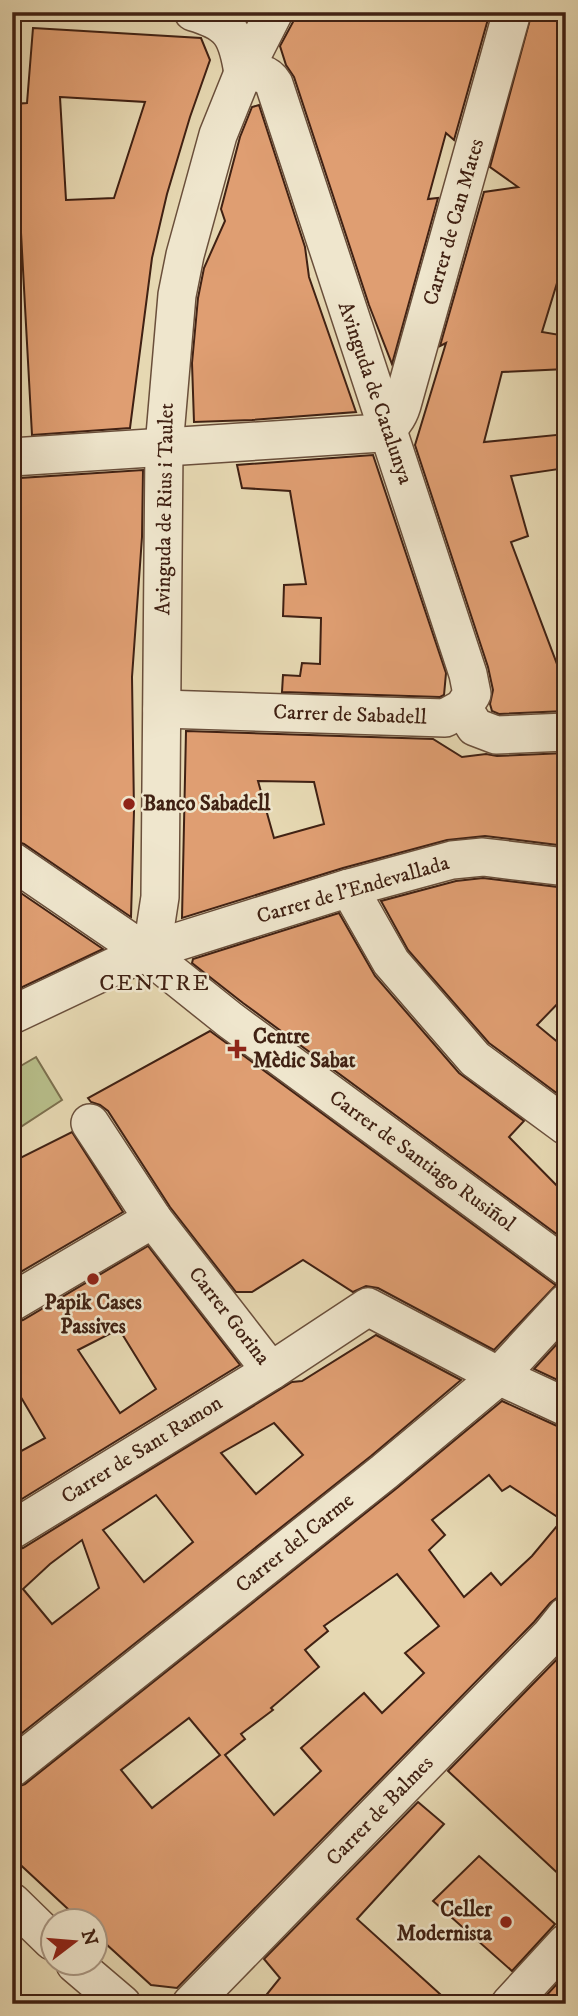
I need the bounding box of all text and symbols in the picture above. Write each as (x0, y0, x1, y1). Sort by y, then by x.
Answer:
street label: Carrer de Can Mates (418, 136, 490, 308)
street label: Avinguda de Catalunya (332, 298, 418, 488)
street label: Avinguda de Rius i Taulet (150, 402, 180, 615)
street label: Carrer de Sabadell (273, 699, 428, 731)
place label: Banco Sabadell (143, 791, 271, 817)
marker: Banco Sabadell (121, 796, 137, 812)
street label: Carrer de l'Endevallada (254, 850, 452, 930)
district label: CENTRE (99, 969, 211, 998)
place label: Centre Mèdic Sabat (253, 1024, 356, 1074)
marker: Centre Mèdic Sabat (227, 1039, 247, 1059)
street label: Carrer de Santiago Rusiñol (324, 1085, 521, 1238)
street label: Carrer Gorina (183, 1262, 275, 1370)
marker: Papik Cases Passives (85, 1271, 101, 1287)
place label: Papik Cases Passives (44, 1290, 142, 1340)
street label: Carrer de Sant Ramon (57, 1390, 227, 1510)
street label: Carrer del Carme (231, 1487, 360, 1599)
street label: Carrer de Balmes (321, 1750, 439, 1872)
place label: Celler Modernista (397, 1897, 493, 1947)
north arrow (38, 1908, 108, 1978)
marker: Celler Modernista (498, 1914, 514, 1930)
text: N (76, 1927, 102, 1949)

